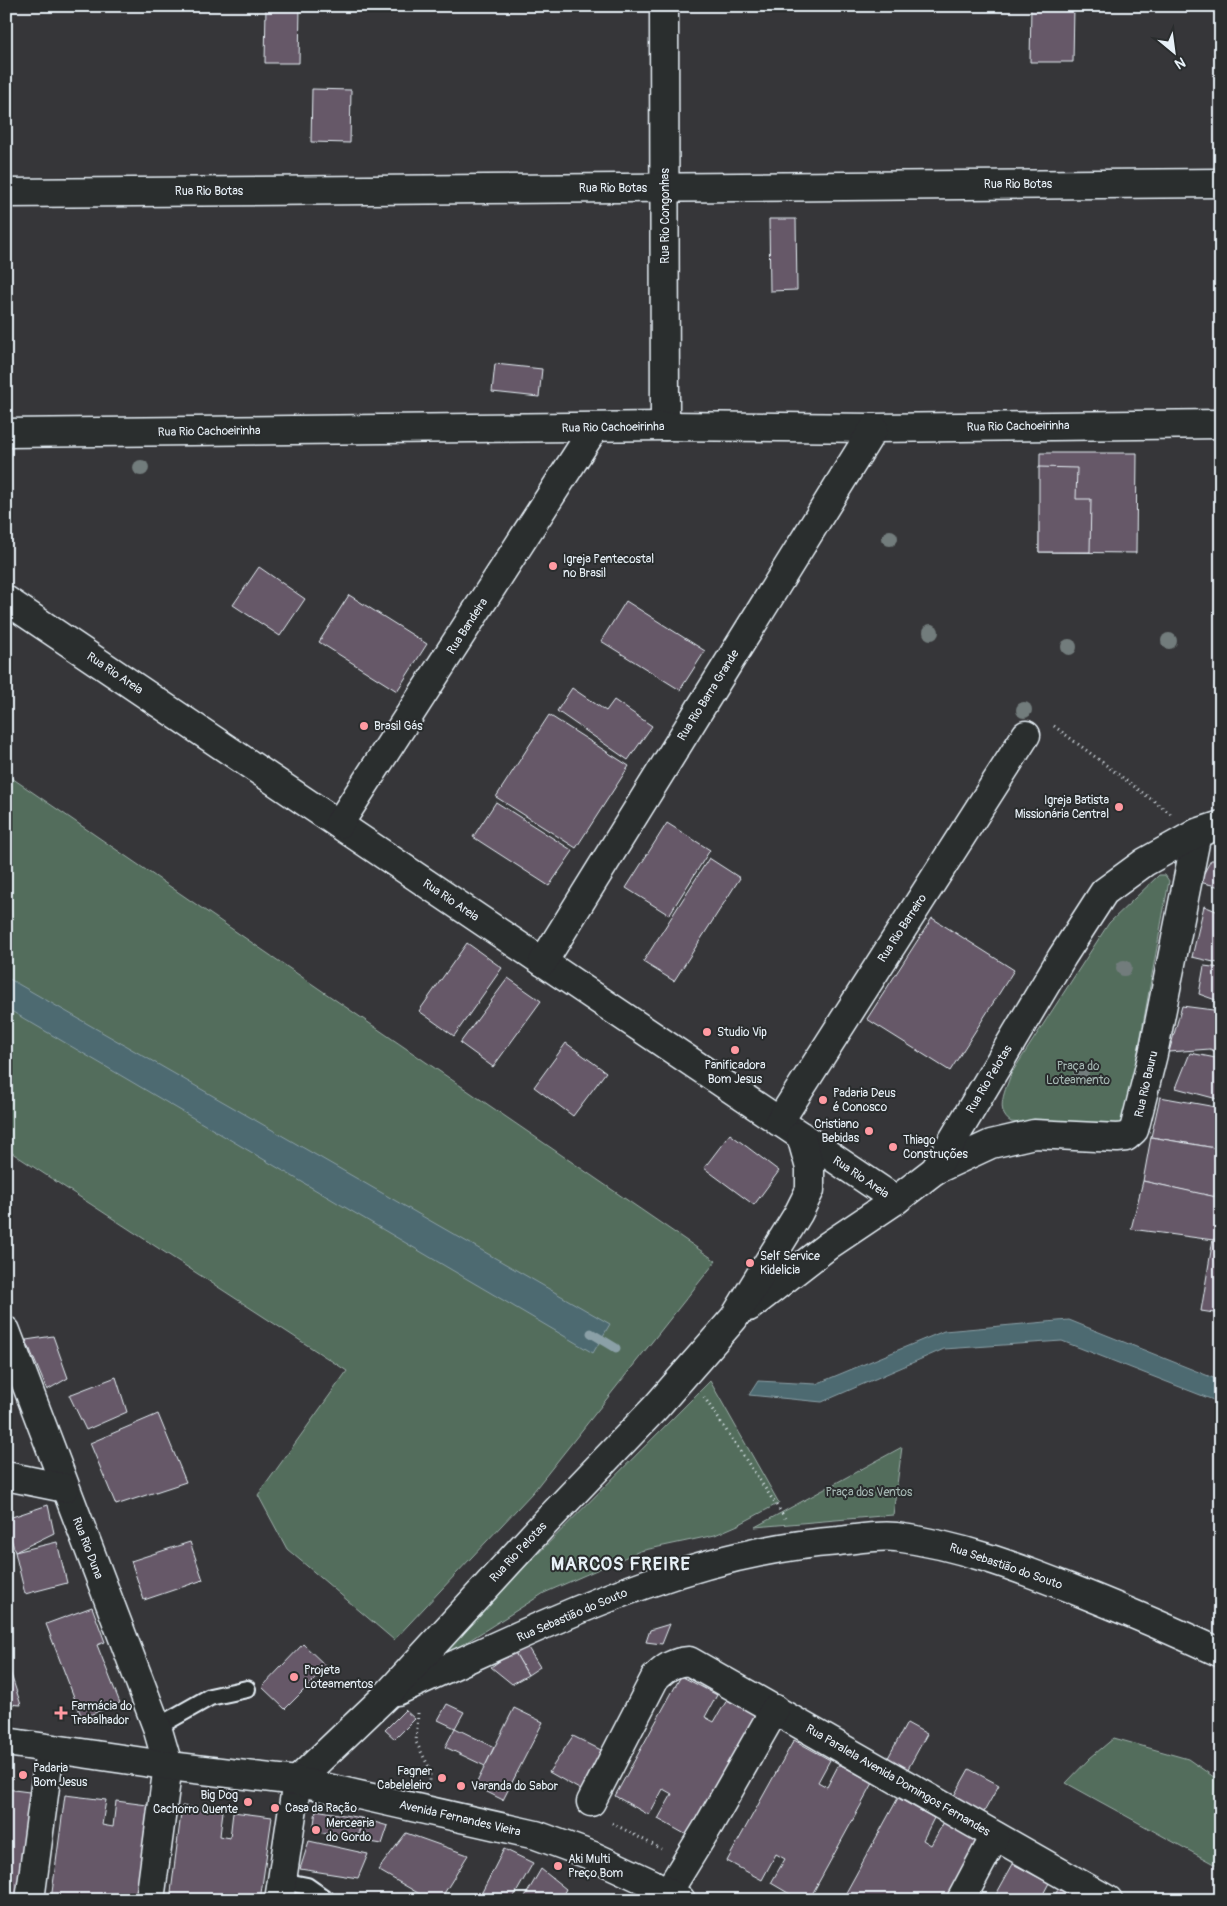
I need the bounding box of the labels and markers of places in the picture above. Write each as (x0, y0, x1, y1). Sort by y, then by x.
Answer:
place label: Igreja Pentecostal no Brasil (563, 552, 654, 581)
marker: Igreja Pentecostal no Brasil (547, 560, 559, 572)
place label: Brasil Gás (374, 719, 423, 734)
marker: Brasil Gás (358, 720, 370, 732)
place label: Igreja Batista Missionária Central (1015, 793, 1109, 822)
marker: Igreja Batista Missionária Central (1113, 801, 1125, 813)
place label: Studio Vip (717, 1025, 767, 1040)
marker: Studio Vip (701, 1026, 713, 1038)
marker: Panificadora Bom Jesus (729, 1044, 741, 1056)
place label: Panificadora Bom Jesus (705, 1058, 766, 1087)
place label: Padaria Deus é Conosco (833, 1086, 896, 1115)
marker: Padaria Deus é Conosco (817, 1094, 829, 1106)
place label: Cristiano Bebidas (814, 1117, 860, 1146)
marker: Cristiano Bebidas (863, 1125, 875, 1137)
place label: Thiago Construções (903, 1133, 968, 1162)
marker: Thiago Construções (887, 1141, 899, 1153)
place label: Self Service Kidelicia (760, 1249, 820, 1278)
marker: Self Service Kidelicia (744, 1257, 756, 1269)
place label: Projeta Loteamentos (304, 1663, 374, 1692)
marker: Projeta Loteamentos (288, 1671, 300, 1683)
place label: Farmácia do Trabalhador (71, 1699, 133, 1728)
marker: Farmácia do Trabalhador (55, 1707, 67, 1719)
place label: Padaria Bom Jesus (33, 1761, 88, 1790)
place label: Fagner Cabeleleiro (377, 1764, 433, 1793)
marker: Padaria Bom Jesus (17, 1769, 29, 1781)
marker: Fagner Cabeleleiro (436, 1772, 448, 1784)
place label: Varanda do Sabor (471, 1779, 559, 1794)
marker: Varanda do Sabor (455, 1780, 467, 1792)
place label: Big Dog Cachorro Quente (153, 1788, 238, 1817)
marker: Big Dog Cachorro Quente (242, 1796, 254, 1808)
place label: Casa da Ração (285, 1801, 358, 1816)
marker: Casa da Ração (269, 1802, 281, 1814)
place label: Mercearia do Gordo (326, 1816, 375, 1845)
marker: Mercearia do Gordo (310, 1824, 322, 1836)
place label: Aki Multi Preço Bom (568, 1852, 623, 1881)
marker: Aki Multi Preço Bom (552, 1860, 564, 1872)

